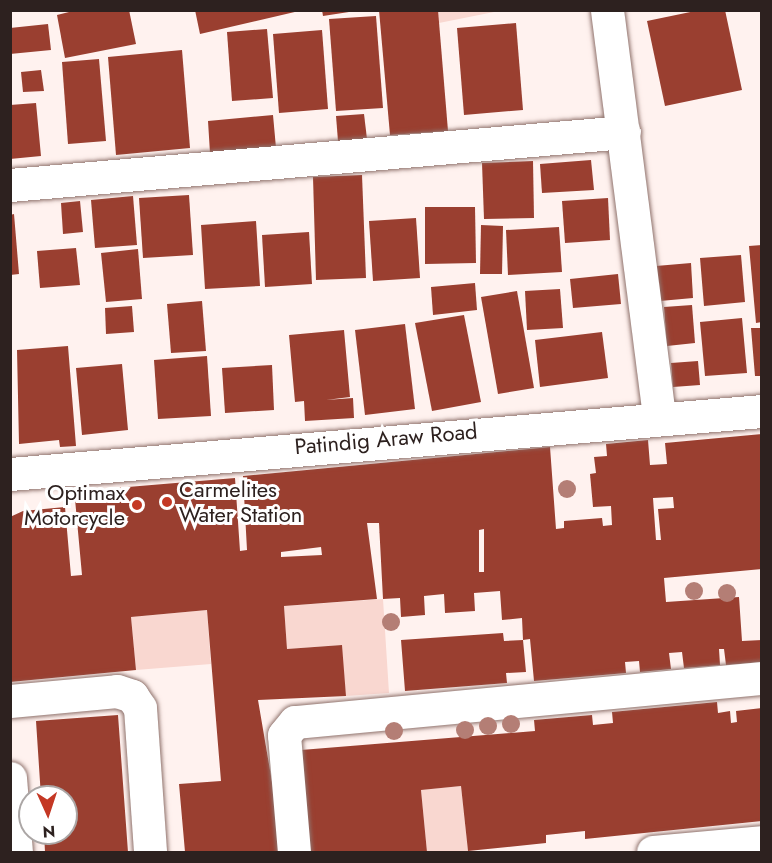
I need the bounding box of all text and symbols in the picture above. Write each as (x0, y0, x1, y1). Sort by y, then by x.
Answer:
street label: Patindig Araw Road (293, 418, 479, 460)
place label: Carmelites Water Station (179, 476, 302, 528)
place label: Optimax Motorcycle (24, 479, 125, 530)
marker: Carmelites Water Station (160, 495, 174, 509)
marker: Optimax Motorcycle (130, 498, 144, 512)
north arrow (18, 785, 78, 845)
text: N (42, 820, 56, 843)

